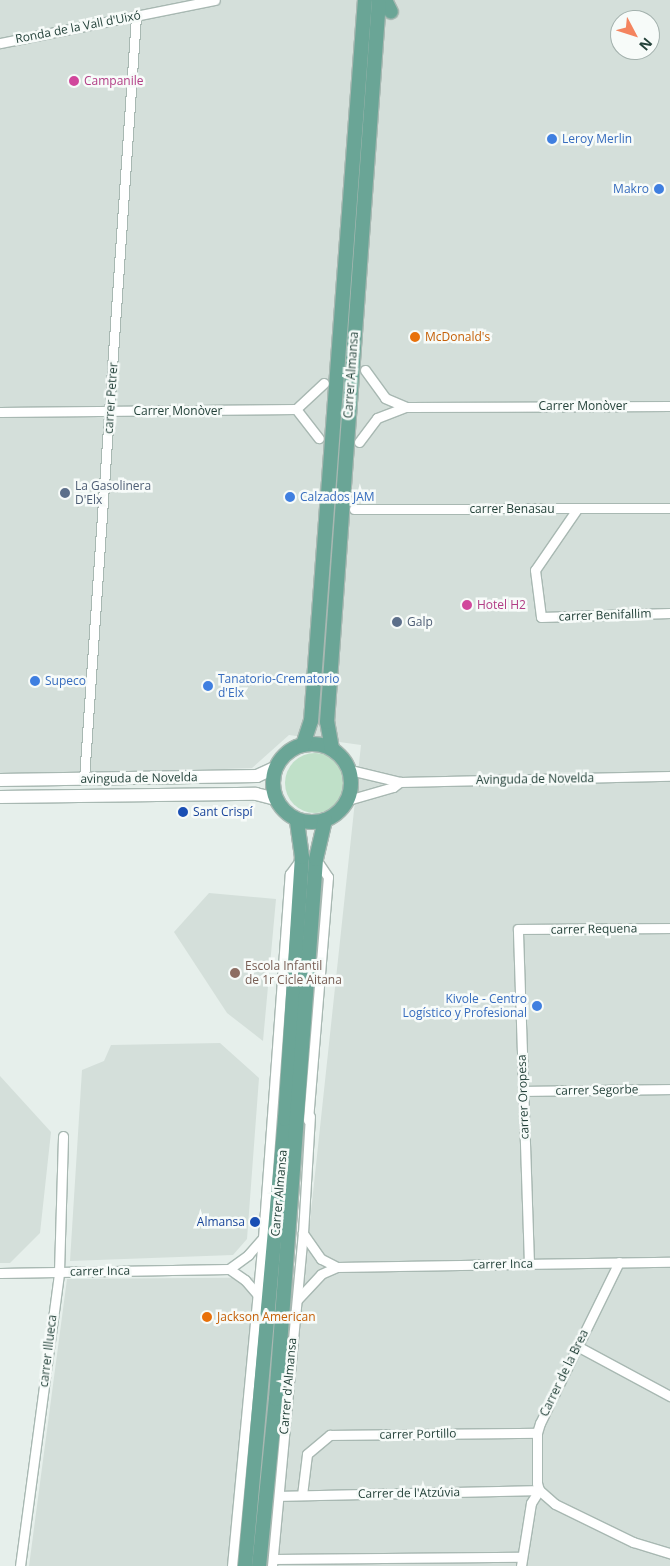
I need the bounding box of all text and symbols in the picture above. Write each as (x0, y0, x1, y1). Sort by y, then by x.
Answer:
street label: Ronda de la Vall d'Uixó (14, 8, 142, 46)
north arrow (610, 10, 660, 60)
text: N (635, 34, 657, 55)
place label: Campanile (84, 74, 144, 88)
marker: Campanile (68, 75, 80, 87)
place label: Leroy Merlin (562, 132, 632, 146)
marker: Leroy Merlin (546, 133, 558, 145)
place label: Makro (613, 182, 649, 196)
marker: Makro (653, 183, 665, 195)
place label: McDonald's (425, 330, 490, 344)
street label: Carrer Almansa (341, 331, 361, 419)
marker: McDonald's (409, 331, 421, 343)
street label: carrer Petrer (101, 362, 121, 434)
street label: Carrer Monòver (538, 399, 628, 413)
street label: Carrer Monòver (133, 404, 223, 418)
place label: La Gasolinera D'Elx (75, 479, 151, 507)
marker: La Gasolinera D'Elx (59, 487, 71, 499)
place label: Calzados JAM (300, 490, 375, 504)
marker: Calzados JAM (284, 491, 296, 503)
street label: carrer Benasau (469, 502, 555, 516)
place label: Hotel H2 (477, 598, 526, 612)
marker: Hotel H2 (461, 599, 473, 611)
street label: carrer Benifallim (558, 606, 652, 624)
place label: Galp (407, 615, 433, 629)
marker: Galp (391, 616, 403, 628)
place label: Tanatorio-Crematorio d'Elx (218, 672, 339, 700)
place label: Supeco (45, 674, 86, 688)
marker: Supeco (29, 675, 41, 687)
marker: Tanatorio-Crematorio d'Elx (202, 680, 214, 692)
street label: avinguda de Novelda (80, 770, 198, 786)
street label: Avinguda de Novelda (476, 771, 594, 787)
place label: Sant Crispí (193, 805, 253, 819)
marker: Sant Crispí (177, 806, 189, 818)
street label: carrer Requena (551, 921, 637, 937)
place label: Escola Infantil de 1r Cicle Aitana (245, 959, 342, 987)
marker: Escola Infantil de 1r Cicle Aitana (229, 967, 241, 979)
place label: Kivole - Centro Logístico y Profesional (403, 992, 527, 1020)
marker: Kivole - Centro Logístico y Profesional (531, 1000, 543, 1012)
street label: carrer Oropesa (514, 1054, 532, 1140)
street label: carrer Segorbe (555, 1082, 639, 1098)
street label: Carrer Almansa (268, 1149, 290, 1237)
place label: Almansa (197, 1215, 245, 1229)
marker: Almansa (249, 1216, 261, 1228)
street label: carrer Inca (473, 1256, 533, 1272)
street label: carrer Inca (70, 1263, 130, 1279)
place label: Jackson American (217, 1310, 316, 1324)
marker: Jackson American (201, 1311, 213, 1323)
street label: carrer Illueca (36, 1314, 60, 1388)
street label: Carrer de la Brea (537, 1327, 591, 1419)
street label: Carrer d'Almansa (277, 1337, 299, 1435)
street label: carrer Portillo (379, 1426, 457, 1442)
street label: Carrer de l'Atzúvia (358, 1485, 460, 1501)

